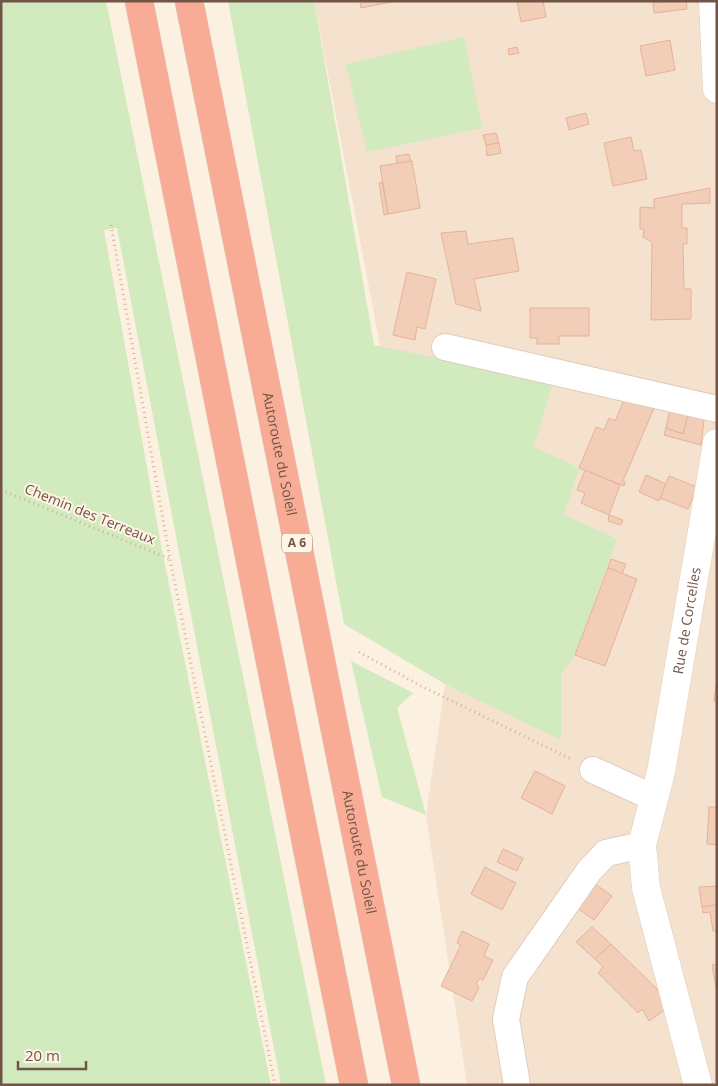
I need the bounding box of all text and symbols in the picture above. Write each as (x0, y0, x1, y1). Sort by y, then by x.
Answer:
street label: Autoroute du Soleil (259, 390, 302, 517)
street label: Chemin des Terreaux (22, 479, 159, 549)
road number: A 6 (282, 534, 312, 552)
street label: Rue de Corcelles (668, 565, 705, 675)
street label: Autoroute du Soleil (338, 789, 382, 915)
scale bar (18, 1038, 85, 1070)
text: 20 m (25, 1045, 60, 1065)

